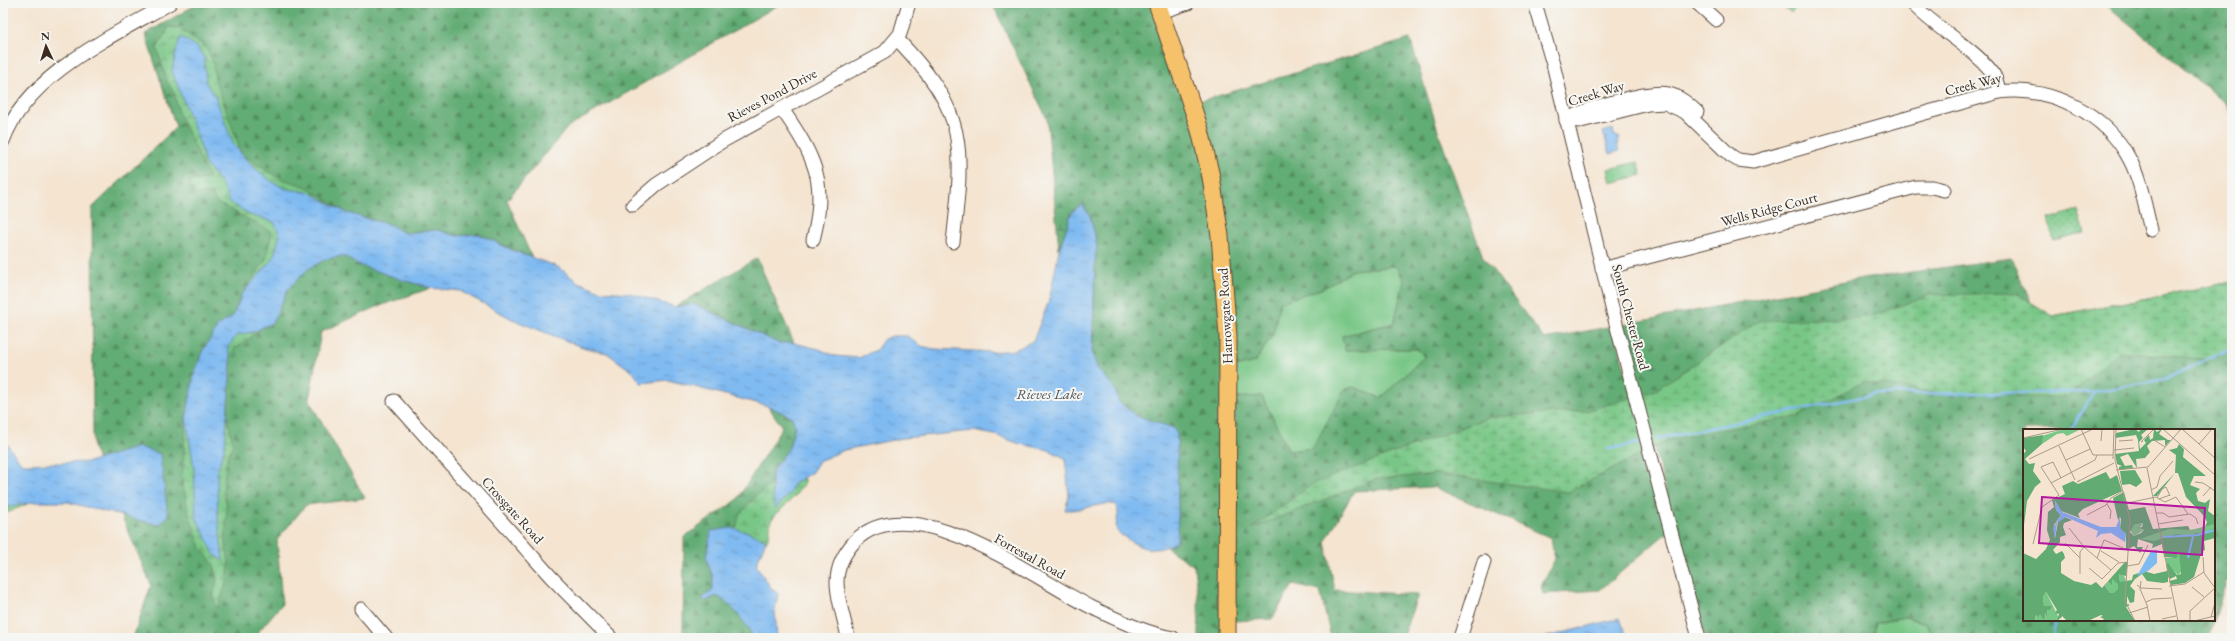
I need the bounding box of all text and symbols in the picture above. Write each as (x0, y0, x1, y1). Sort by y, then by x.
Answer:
north arrow (26, 26, 66, 66)
text: N (40, 29, 50, 43)
street label: Rieves Pond Drive (724, 64, 820, 126)
street label: Creek Way (1943, 68, 2004, 100)
street label: Creek Way (1566, 76, 1627, 110)
street label: Wells Ridge Court (1719, 187, 1820, 231)
street label: South Chester Road (1608, 262, 1654, 373)
street label: Harrowgate Road (1213, 267, 1237, 365)
water label: Rieves Lake (1016, 384, 1083, 403)
inset map (2023, 429, 2215, 621)
street label: Crossgate Road (478, 473, 548, 548)
street label: Forrestal Road (991, 529, 1069, 583)

